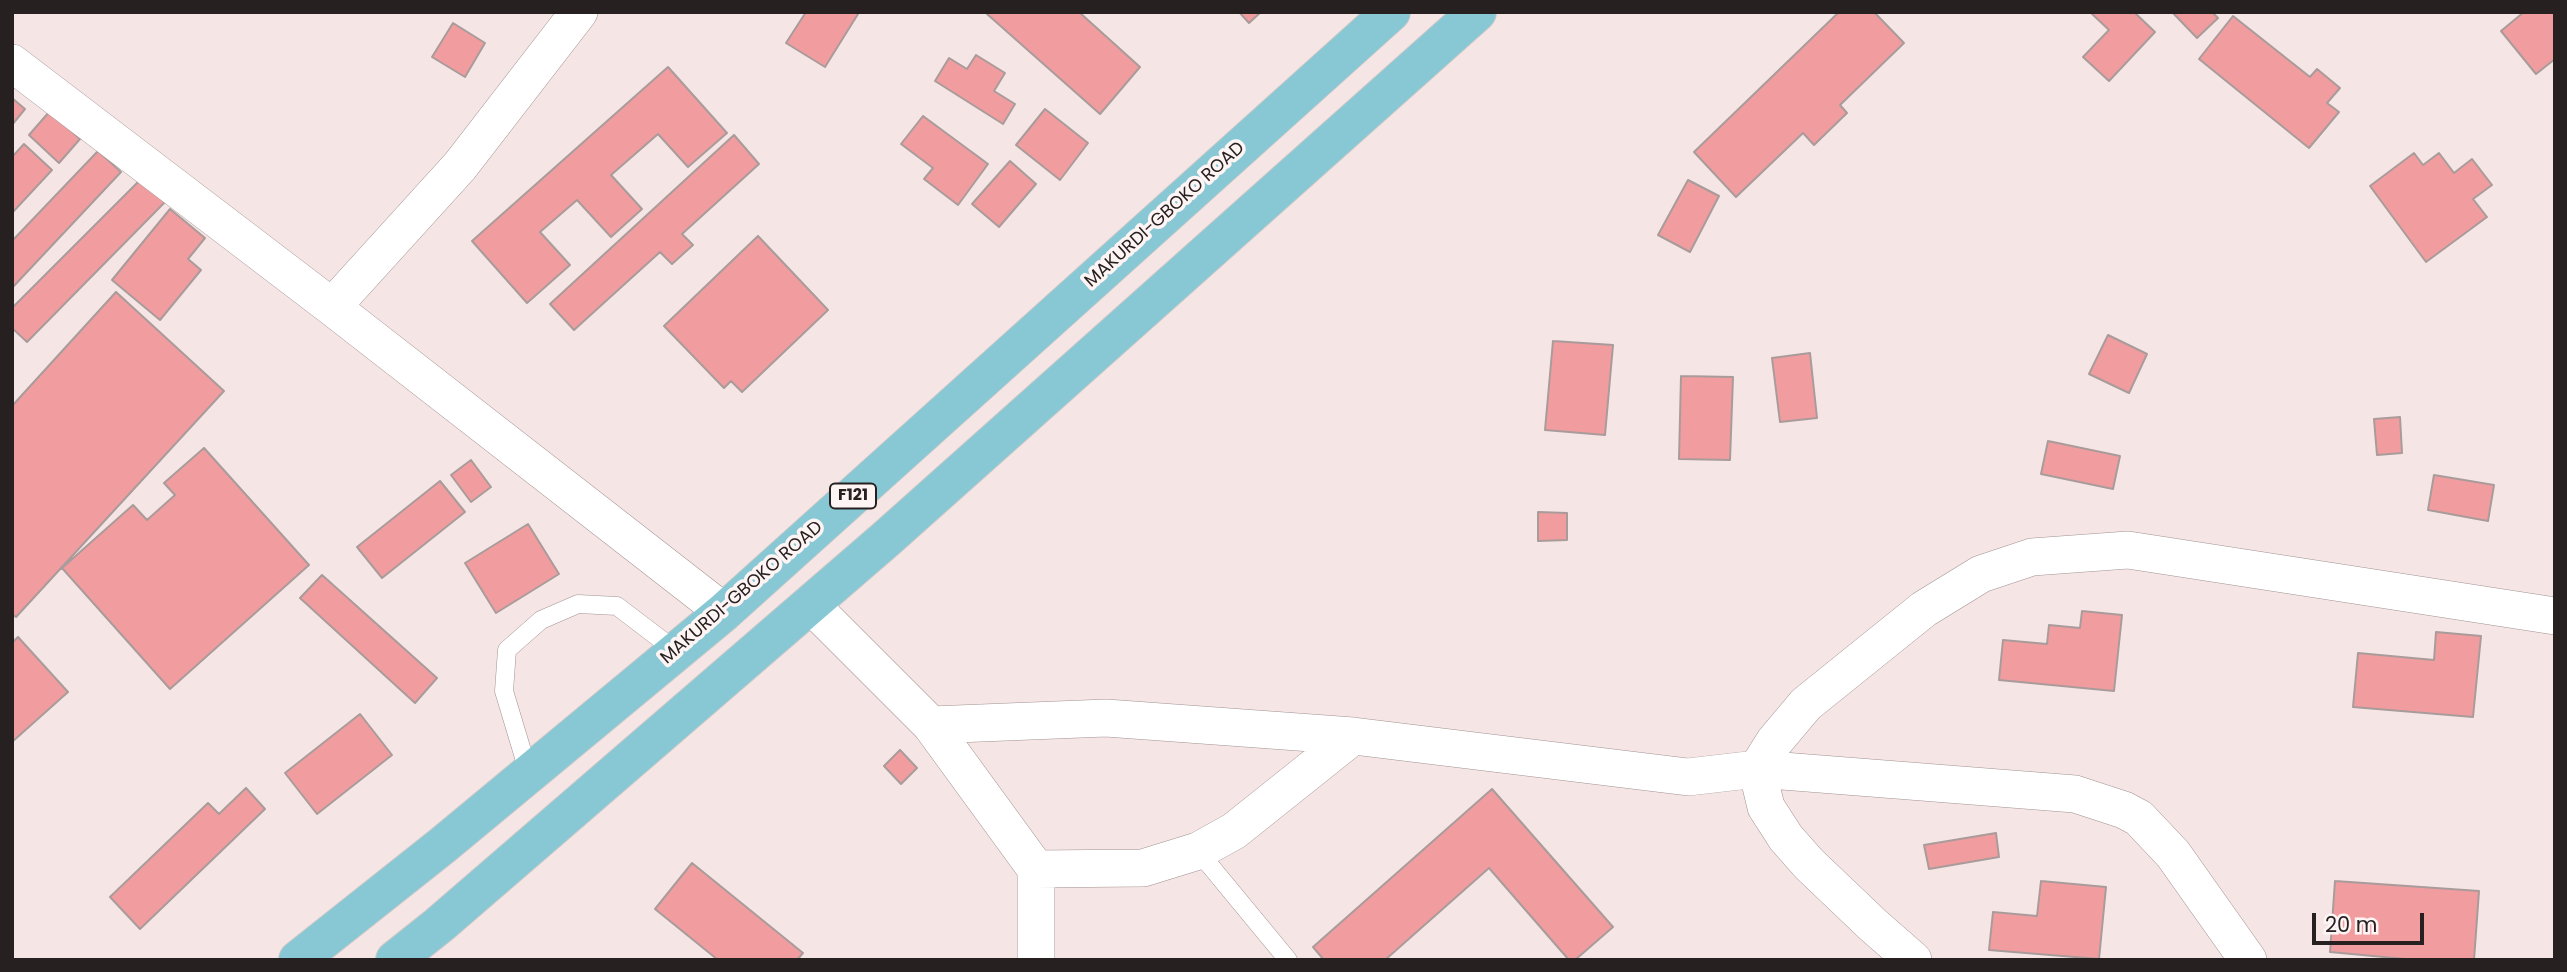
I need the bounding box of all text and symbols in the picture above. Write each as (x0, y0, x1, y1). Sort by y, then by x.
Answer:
street label: MAKURDI-GBOKO ROAD (1081, 138, 1249, 292)
road number: F121 (830, 484, 876, 509)
street label: MAKURDI-GBOKO ROAD (657, 517, 827, 669)
scale bar (2315, 898, 2427, 942)
text: 20 m (2325, 910, 2378, 939)

